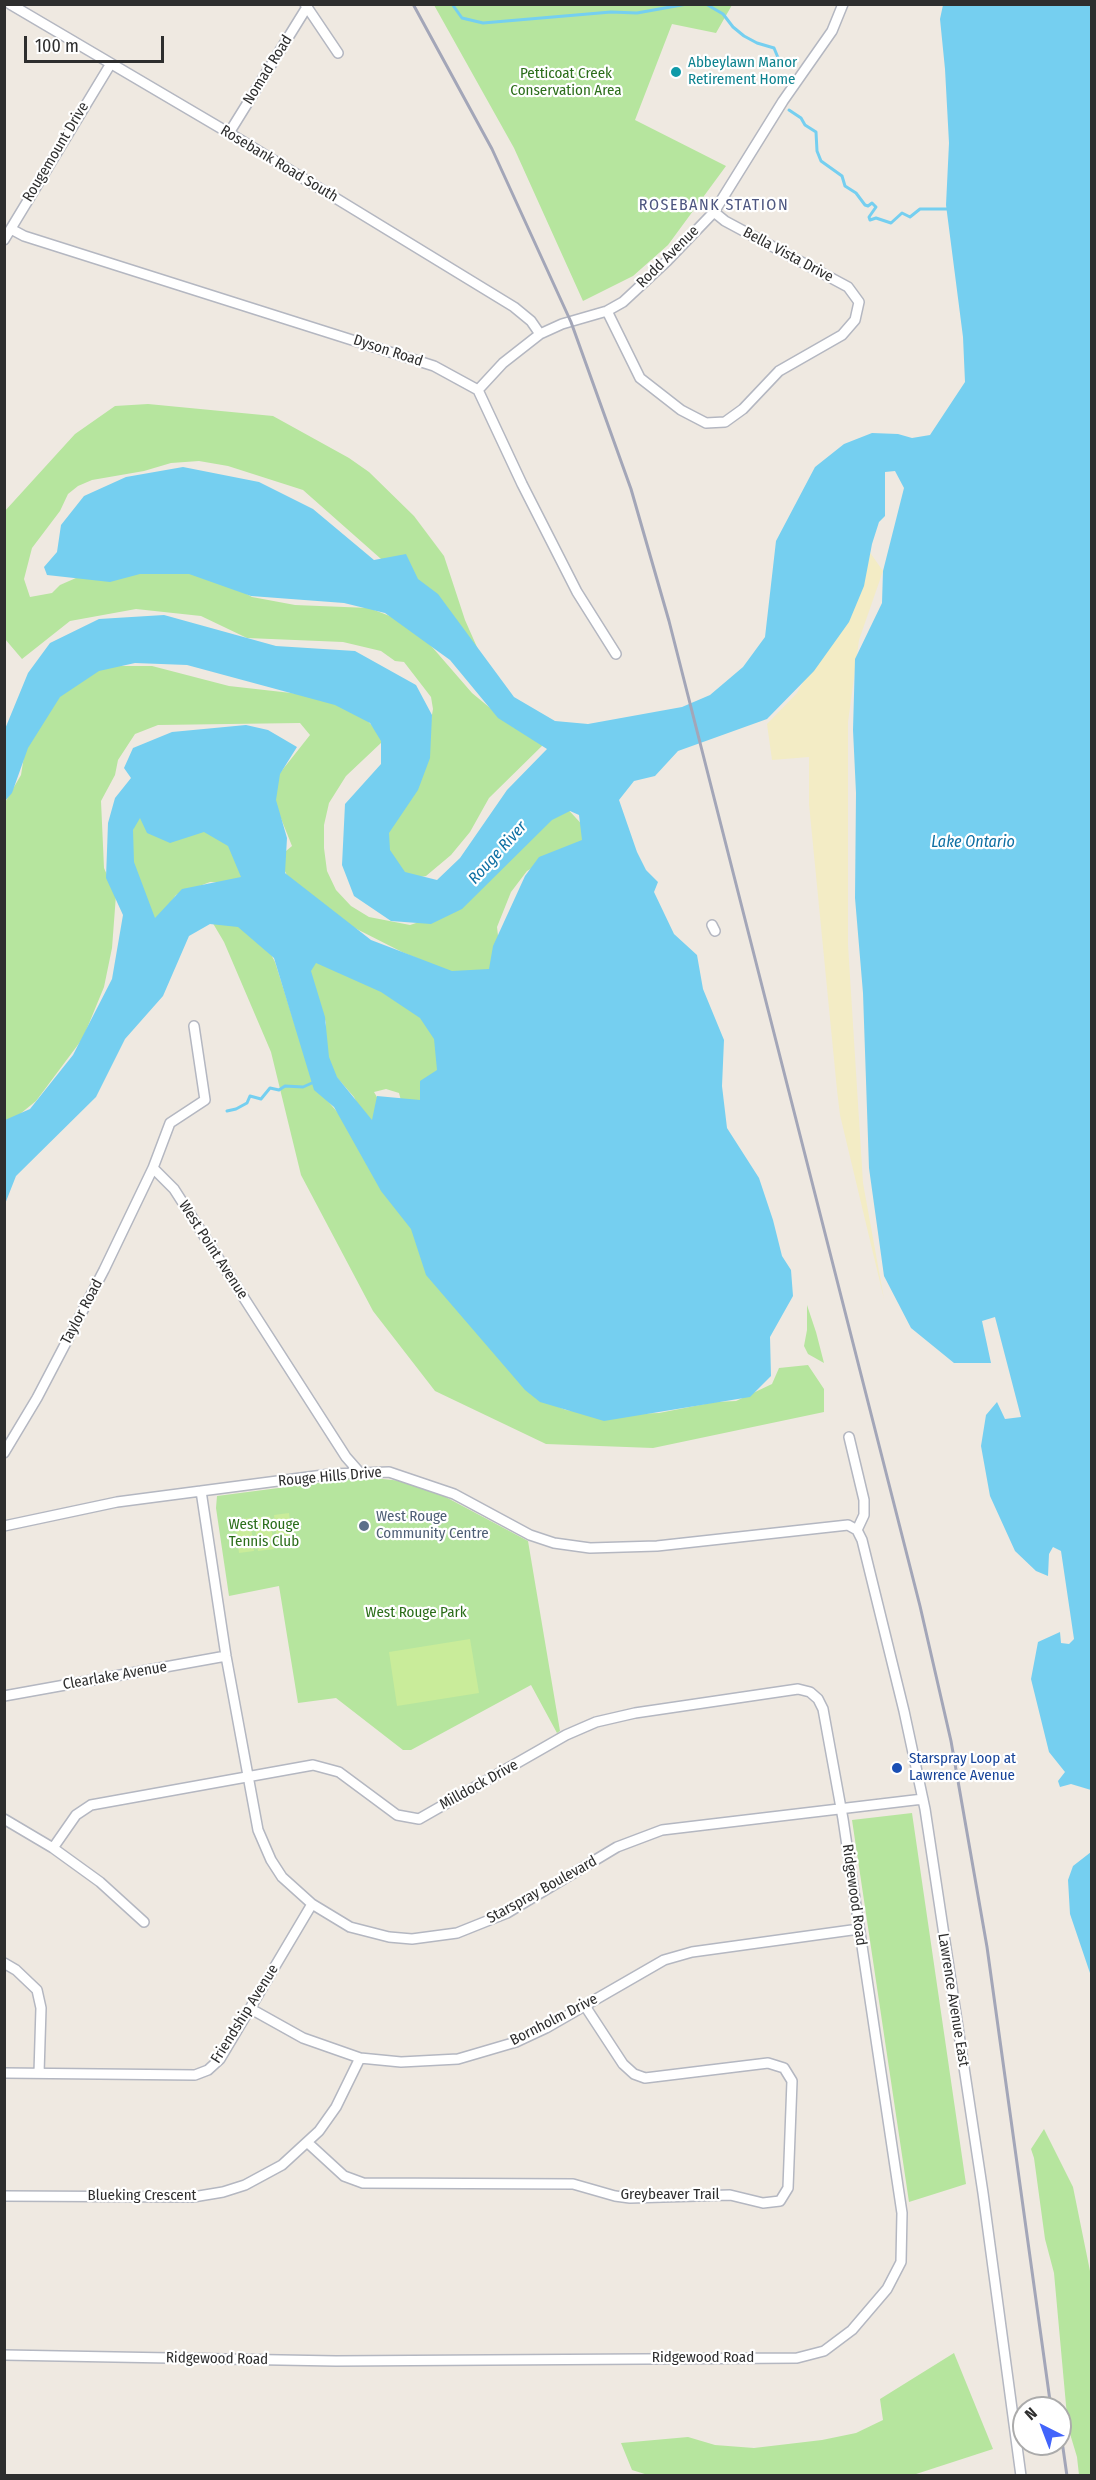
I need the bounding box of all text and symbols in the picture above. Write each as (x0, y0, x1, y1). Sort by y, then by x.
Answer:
scale bar (27, 24, 166, 62)
street label: Nomad Road (240, 32, 296, 108)
text: 100 m (35, 35, 79, 57)
place label: Abbeylawn Manor Retirement Home (688, 54, 797, 89)
park label: Petticoat Creek Conservation Area (510, 65, 622, 100)
marker: Abbeylawn Manor Retirement Home (669, 65, 683, 79)
street label: Rougemount Drive (19, 99, 93, 205)
street label: Rosebank Road South (217, 122, 341, 206)
district label: ROSEBANK STATION (639, 196, 789, 216)
street label: Rodd Avenue (633, 222, 703, 292)
street label: Bella Vista Drive (740, 224, 836, 286)
street label: Dyson Road (351, 331, 425, 371)
water label: Rouge River (465, 818, 531, 888)
water label: Lake Ontario (931, 833, 1015, 853)
street label: West Point Avenue (174, 1197, 252, 1303)
street label: Taylor Road (57, 1276, 107, 1348)
street label: Rouge Hills Drive (277, 1464, 383, 1490)
place label: West Rouge Community Centre (376, 1508, 489, 1543)
park label: West Rouge Tennis Club (228, 1516, 300, 1551)
marker: West Rouge Community Centre (357, 1519, 371, 1533)
park label: West Rouge Park (365, 1604, 467, 1622)
street label: Clearlake Avenue (62, 1658, 168, 1694)
place label: Starspray Loop at Lawrence Avenue (909, 1750, 1016, 1785)
street label: Milldock Drive (437, 1756, 521, 1814)
marker: Starspray Loop at Lawrence Avenue (890, 1761, 904, 1775)
street label: Ridgewood Road (838, 1843, 870, 1947)
street label: Starspray Boulevard (484, 1852, 600, 1928)
street label: Lawrence Avenue East (934, 1932, 972, 2068)
street label: Friendship Avenue (207, 1961, 283, 2067)
street label: Bornholm Drive (507, 1990, 601, 2050)
street label: Greybeaver Trail (621, 2186, 719, 2204)
street label: Blueking Crescent (87, 2187, 197, 2205)
street label: Ridgewood Road (166, 2349, 268, 2369)
street label: Ridgewood Road (652, 2349, 754, 2367)
north arrow (1012, 2396, 1072, 2456)
text: N (1021, 2403, 1041, 2424)

